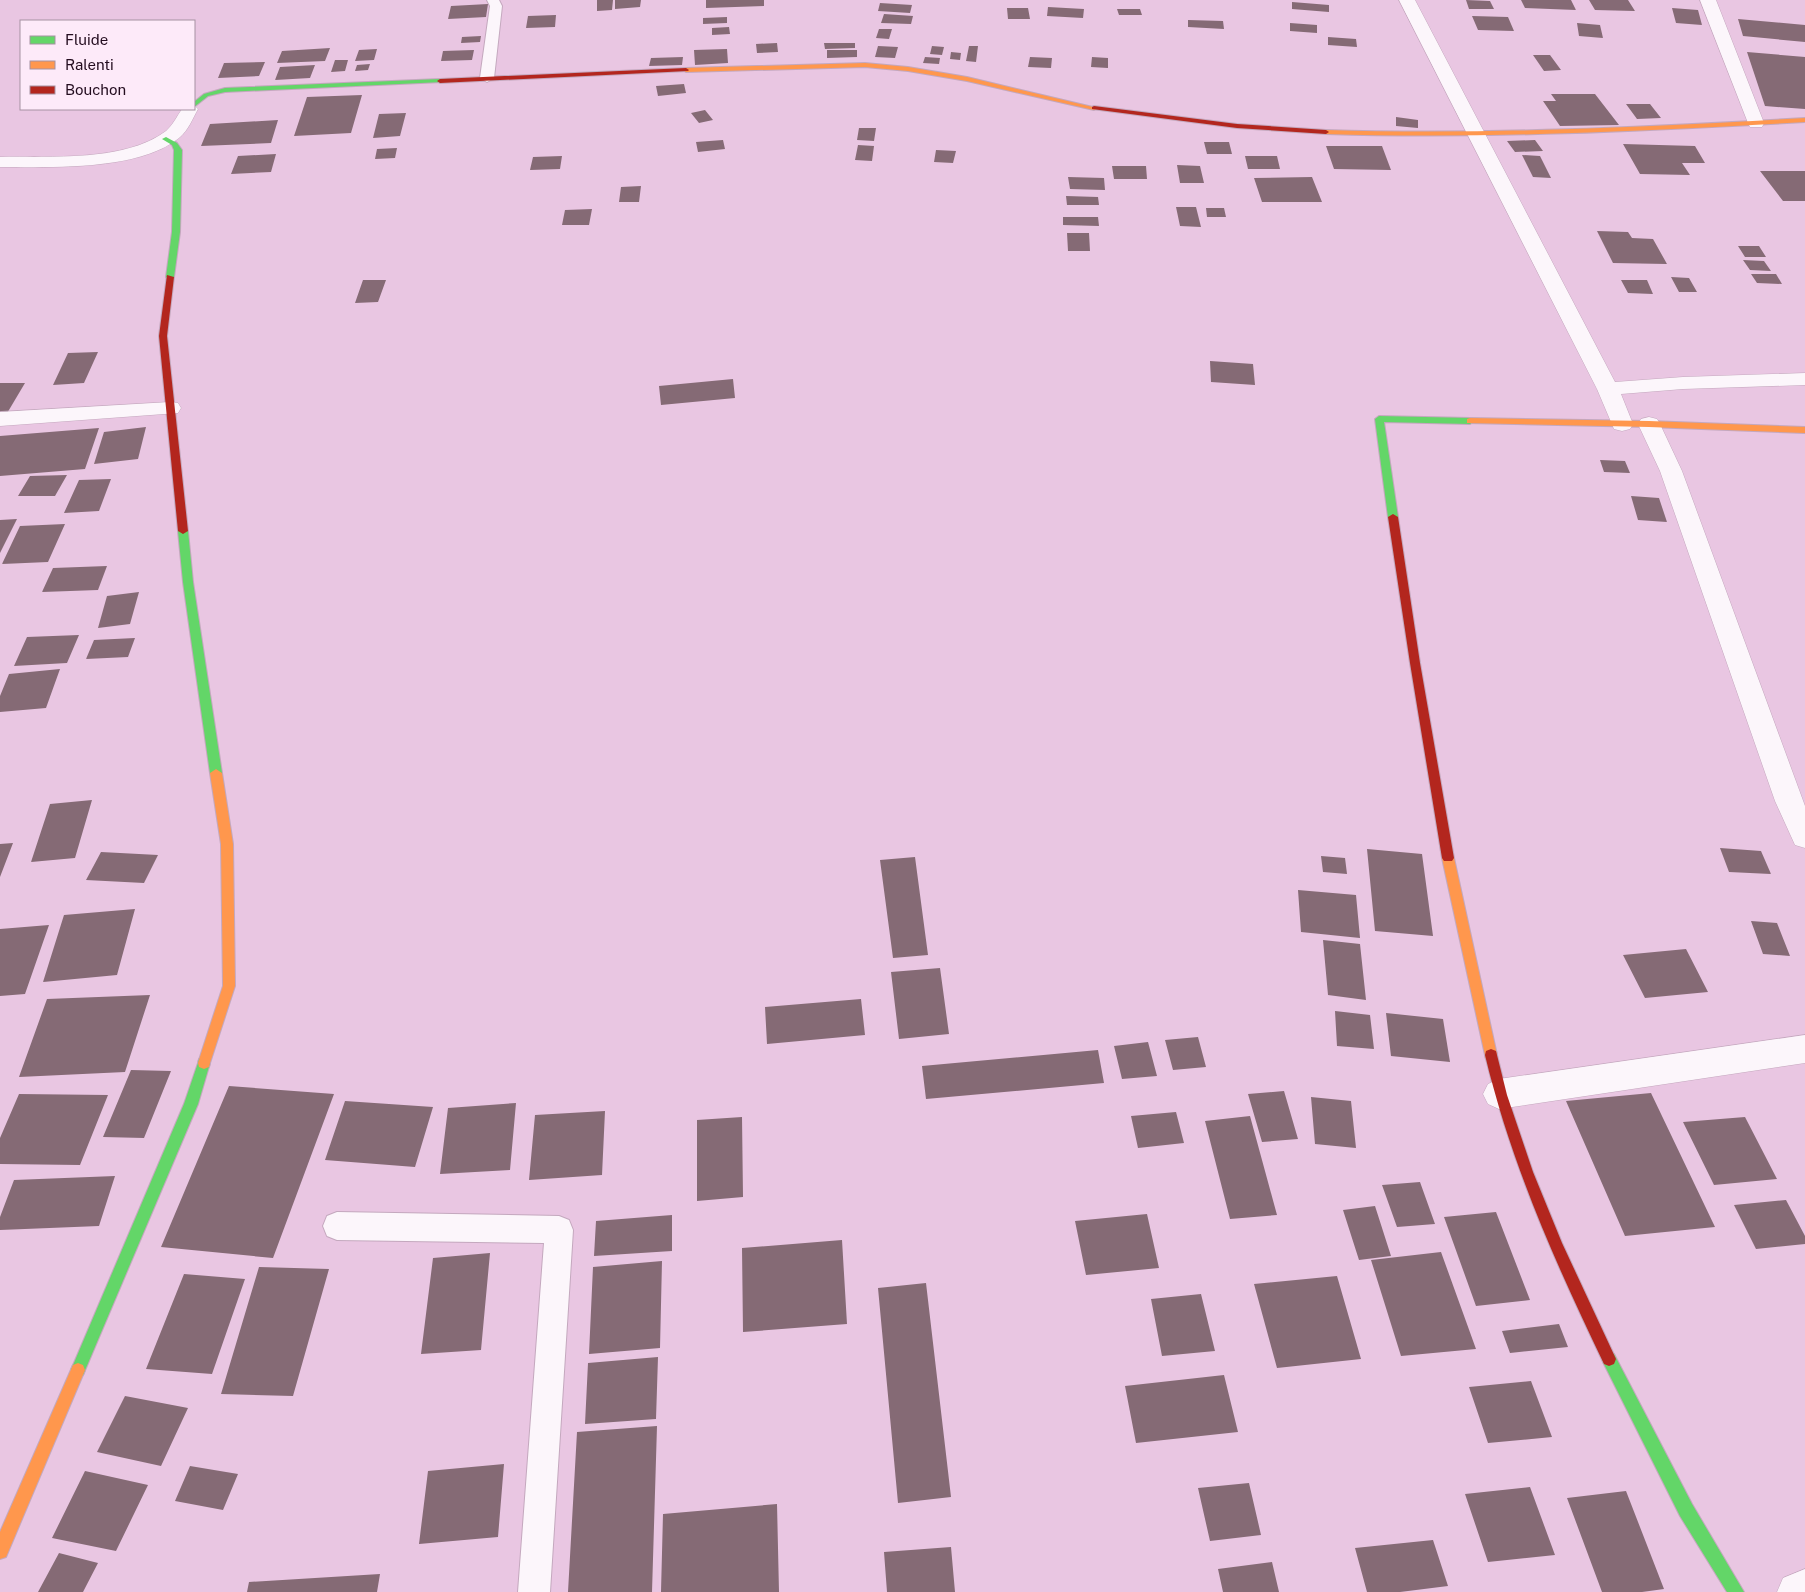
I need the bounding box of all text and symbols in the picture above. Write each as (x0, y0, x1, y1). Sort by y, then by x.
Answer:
legend (20, 20, 195, 110)
text: Fluide (65, 31, 108, 48)
text: Ralenti (65, 56, 114, 73)
text: Bouchon (65, 81, 126, 98)

